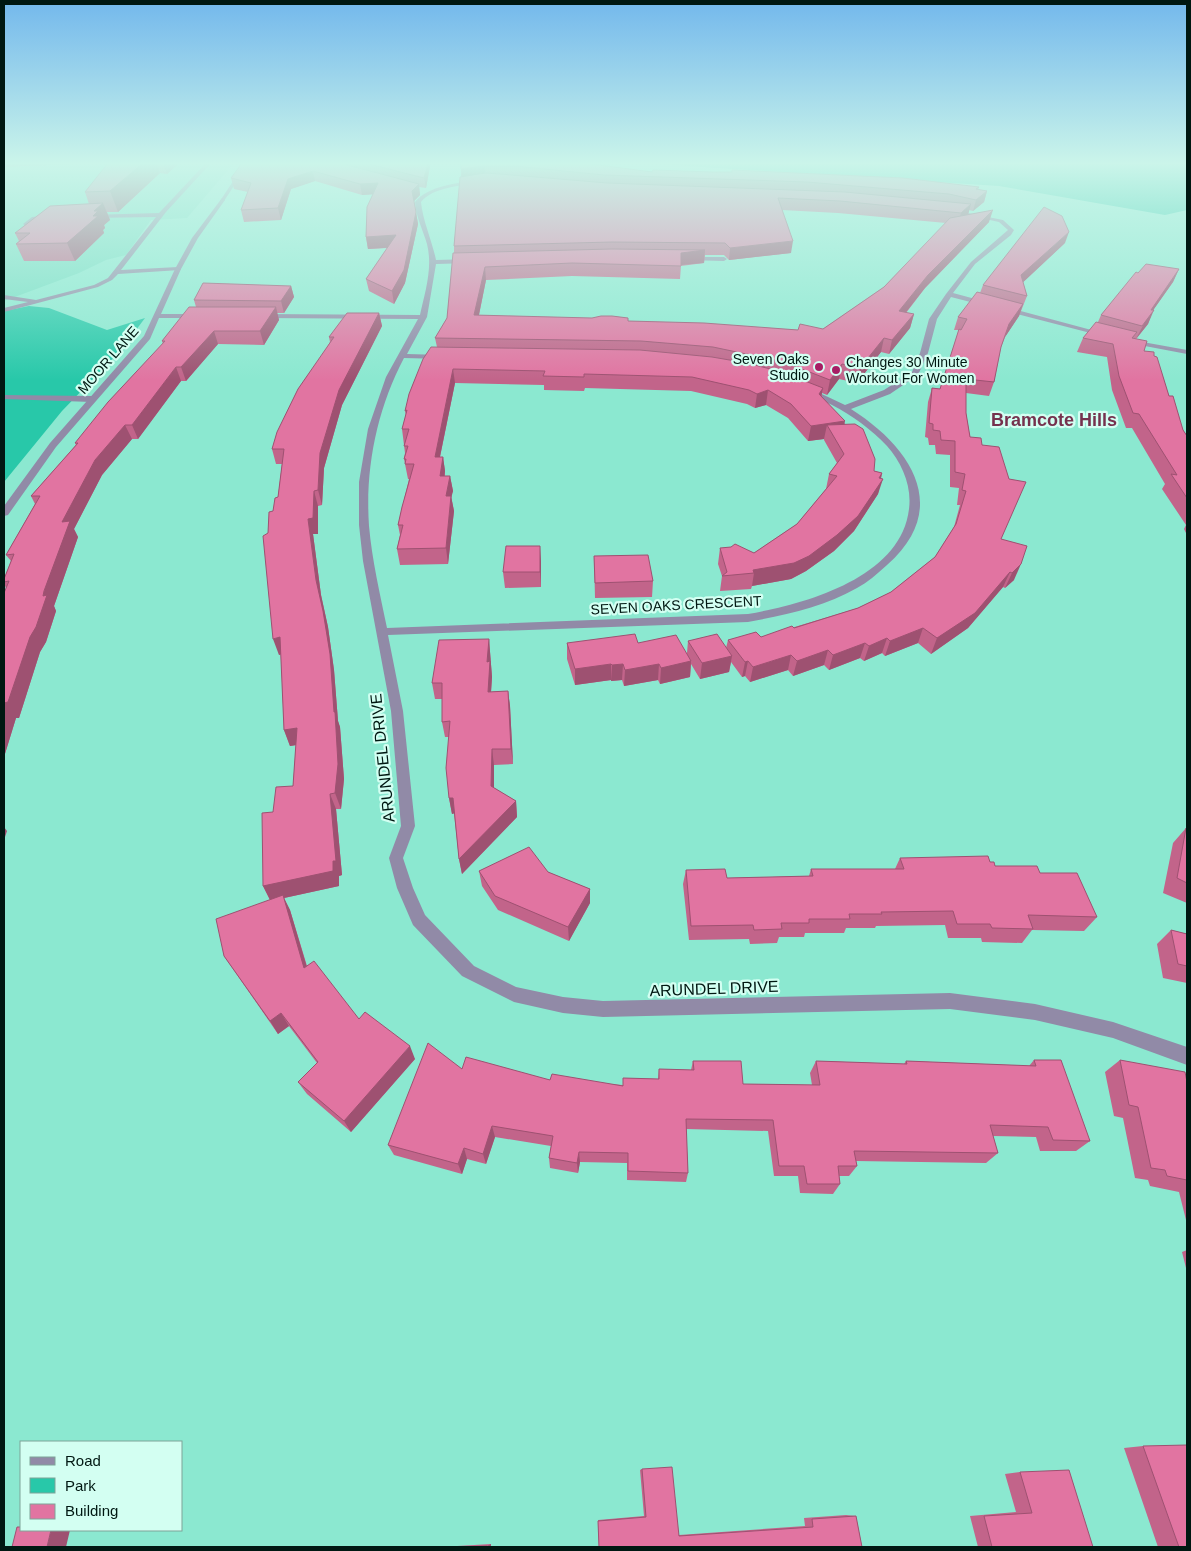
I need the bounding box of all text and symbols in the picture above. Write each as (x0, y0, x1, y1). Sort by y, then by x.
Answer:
street label: MOOR LANE (74, 323, 142, 397)
place label: Seven Oaks Studio (733, 351, 809, 383)
place label: Changes 30 Minute Workout For Women (846, 354, 975, 386)
marker: Seven Oaks Studio (813, 361, 825, 373)
marker: Changes 30 Minute Workout For Women (830, 364, 842, 376)
district label: Bramcote Hills (991, 410, 1117, 430)
street label: SEVEN OAKS CRESCENT (590, 593, 762, 617)
street label: ARUNDEL DRIVE (367, 693, 398, 823)
street label: ARUNDEL DRIVE (649, 978, 779, 999)
legend (20, 1441, 182, 1531)
text: Road (65, 1452, 101, 1469)
text: Park (65, 1477, 96, 1494)
text: Building (65, 1502, 118, 1519)

